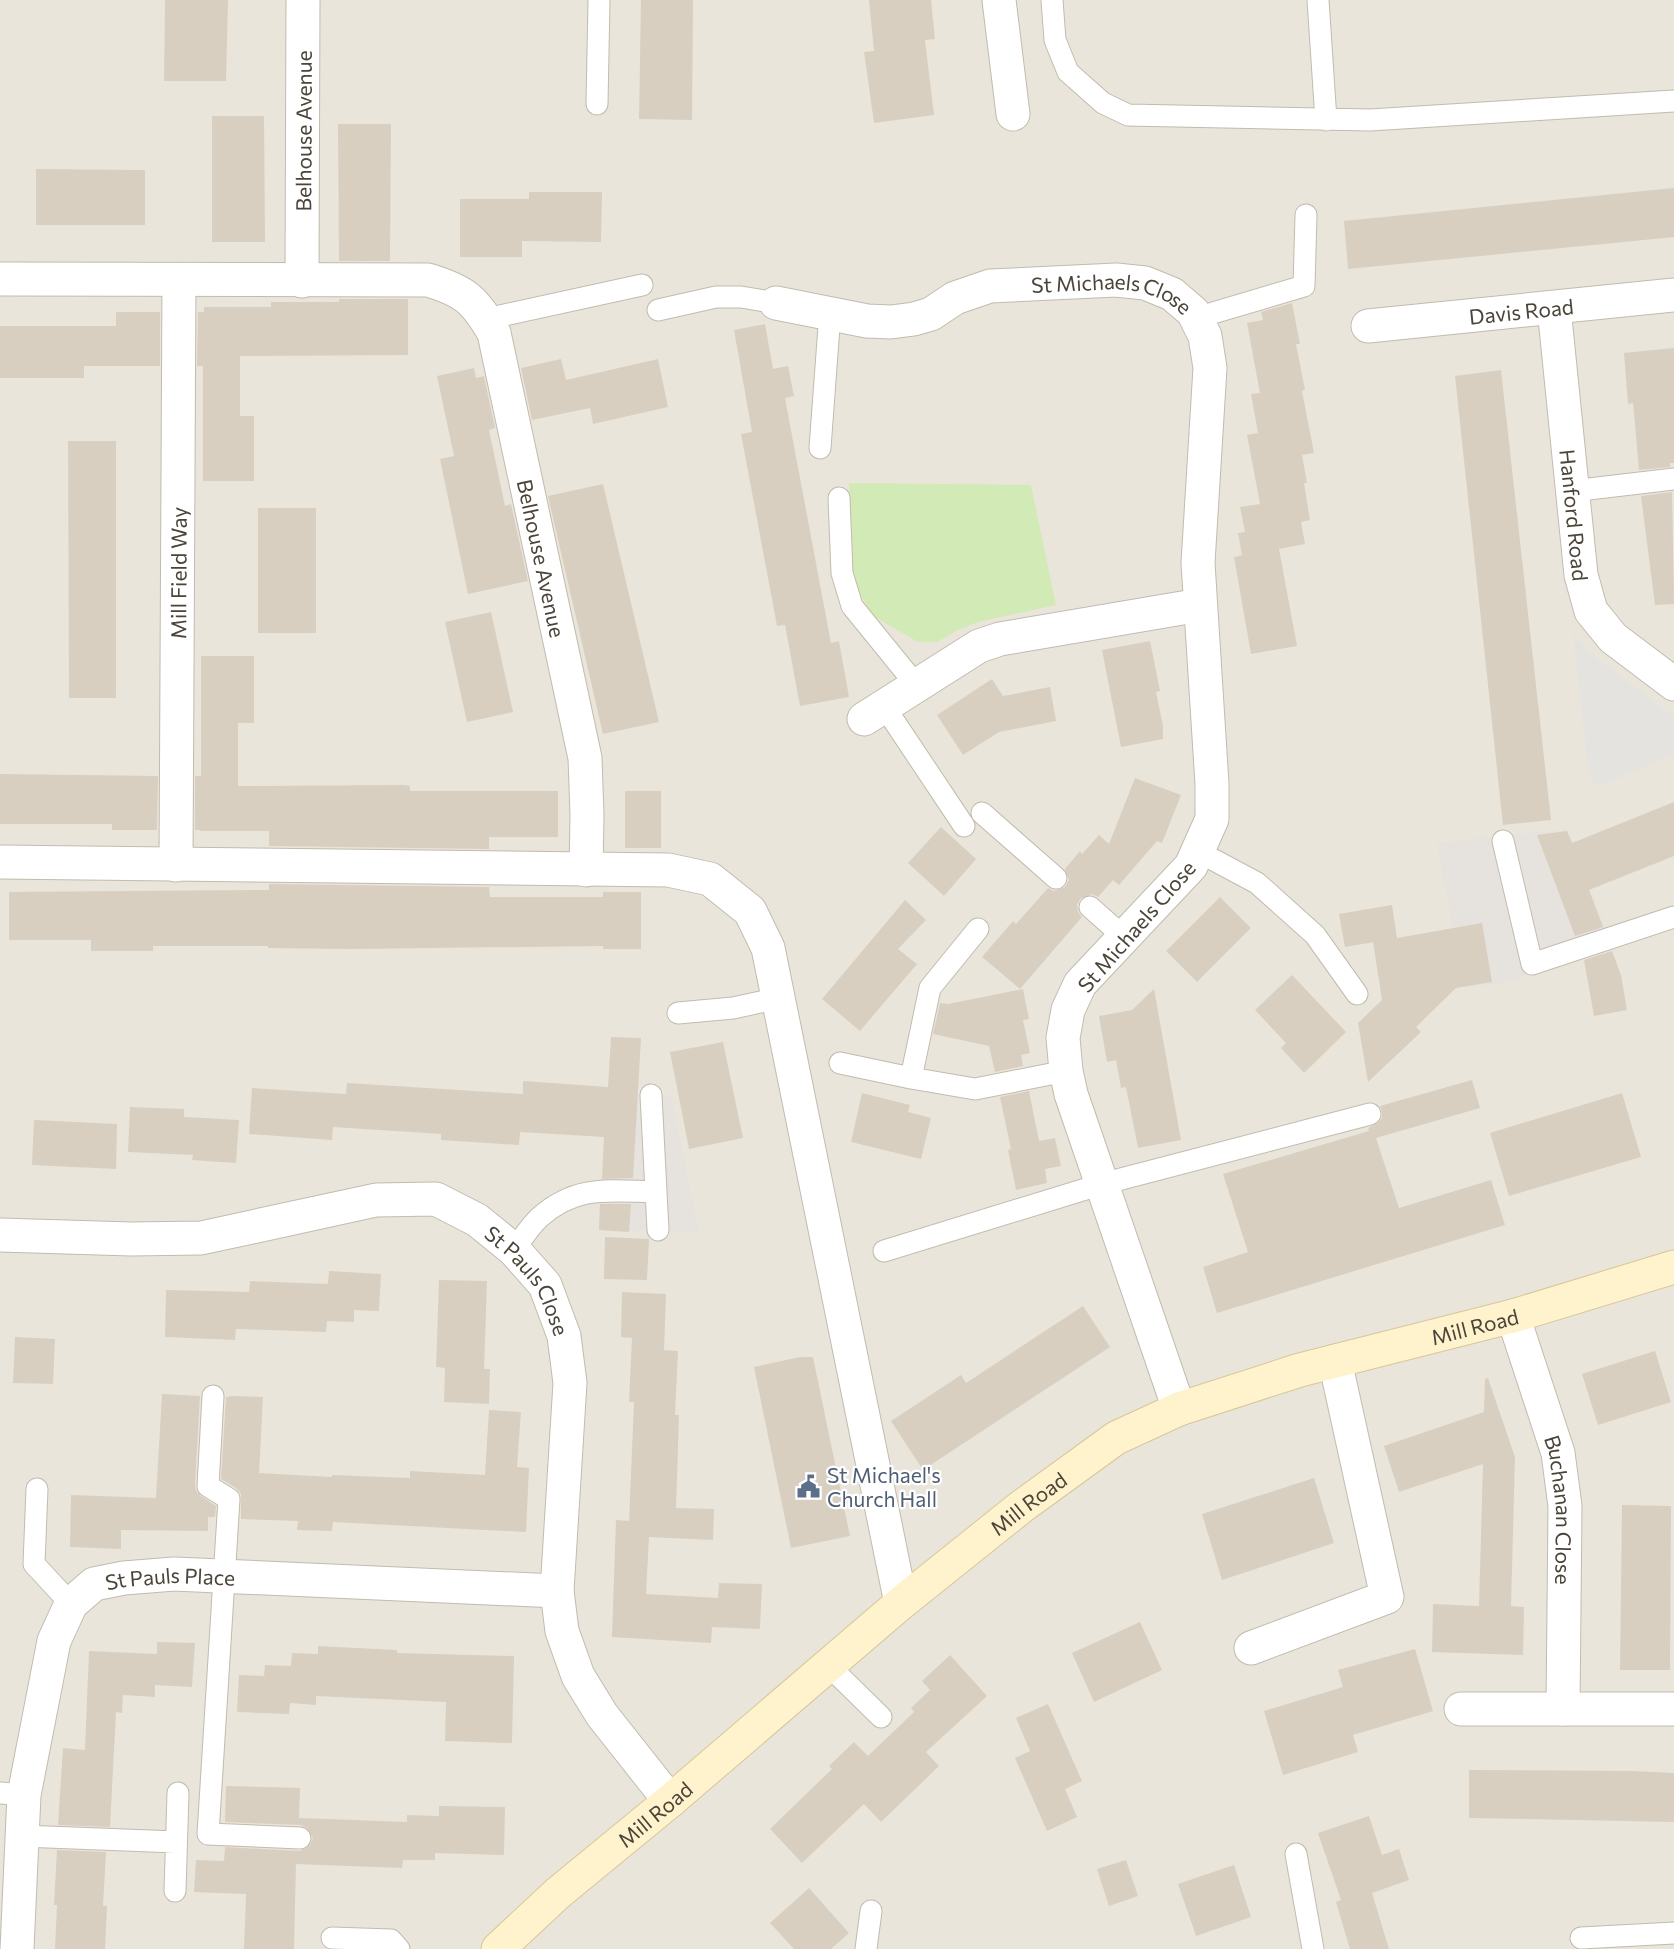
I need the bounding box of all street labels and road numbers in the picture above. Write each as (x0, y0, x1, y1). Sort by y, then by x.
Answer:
street label: Belhouse Avenue (290, 50, 315, 212)
street label: St Michaels Close (1031, 267, 1198, 319)
street label: Davis Road (1468, 293, 1575, 328)
street label: Hanford Road (1556, 448, 1594, 582)
street label: Belhouse Avenue (513, 477, 571, 639)
street label: Mill Field Way (165, 507, 190, 639)
street label: St Michaels Close (1072, 855, 1200, 997)
street label: St Pauls Close (480, 1219, 575, 1339)
street label: Mill Road (1428, 1303, 1521, 1349)
street label: Buchanan Close (1540, 1432, 1578, 1585)
street label: Mill Road (985, 1466, 1071, 1540)
street label: St Pauls Place (103, 1561, 236, 1594)
street label: Mill Road (612, 1775, 697, 1852)

